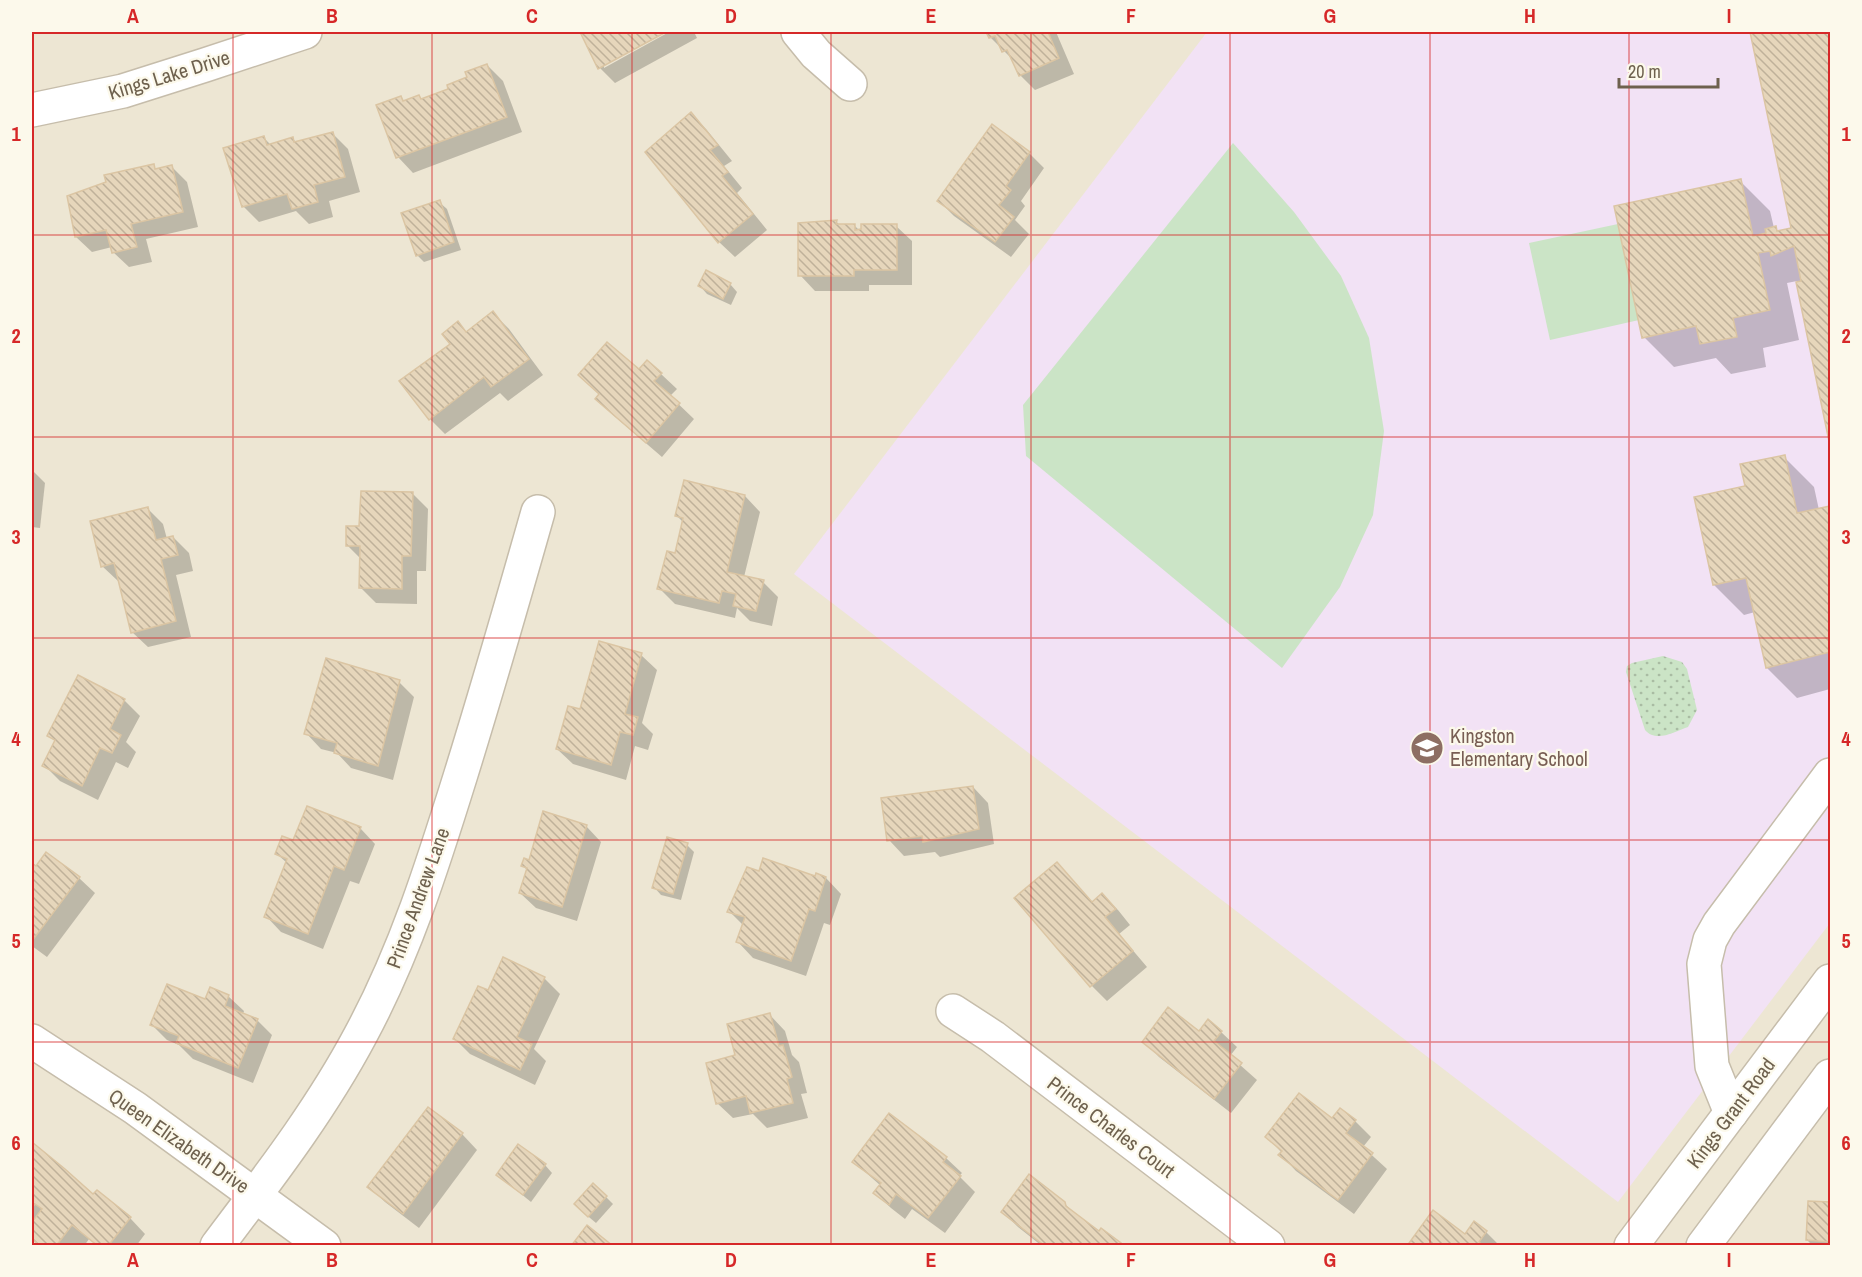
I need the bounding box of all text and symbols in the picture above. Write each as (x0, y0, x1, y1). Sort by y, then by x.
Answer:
text: A (127, 2, 139, 29)
text: B (326, 2, 338, 29)
text: C (526, 2, 538, 29)
text: D (725, 2, 737, 29)
text: E (926, 2, 937, 29)
text: F (1126, 2, 1136, 29)
text: G (1324, 2, 1336, 29)
text: H (1524, 2, 1536, 29)
text: I (1727, 2, 1731, 29)
street label: Kings Lake Drive (105, 43, 233, 106)
scale bar (1619, 51, 1718, 89)
text: 20 m (1628, 59, 1661, 84)
text: 1 (11, 120, 21, 147)
text: 1 (1841, 120, 1851, 147)
text: 2 (11, 322, 21, 349)
text: 2 (1841, 322, 1851, 349)
text: 3 (11, 523, 21, 550)
text: 3 (1841, 523, 1851, 550)
place label: Kingston Elementary School (1450, 722, 1588, 772)
text: 4 (11, 725, 21, 752)
text: 4 (1841, 725, 1851, 752)
school or university icon: Kingston Elementary School (1409, 730, 1445, 766)
street label: Prince Andrew Lane (380, 824, 455, 972)
text: 5 (11, 927, 21, 954)
text: 5 (1841, 927, 1851, 954)
street label: Kings Grant Road (1680, 1052, 1781, 1173)
street label: Prince Charles Court (1042, 1070, 1181, 1184)
street label: Queen Elizabeth Drive (104, 1082, 255, 1199)
text: 6 (11, 1129, 21, 1156)
text: 6 (1841, 1129, 1851, 1156)
text: A (127, 1246, 139, 1273)
text: B (326, 1246, 338, 1273)
text: C (526, 1246, 538, 1273)
text: D (725, 1246, 737, 1273)
text: E (926, 1246, 937, 1273)
text: F (1126, 1246, 1136, 1273)
text: G (1324, 1246, 1336, 1273)
text: H (1524, 1246, 1536, 1273)
text: I (1727, 1246, 1731, 1273)

